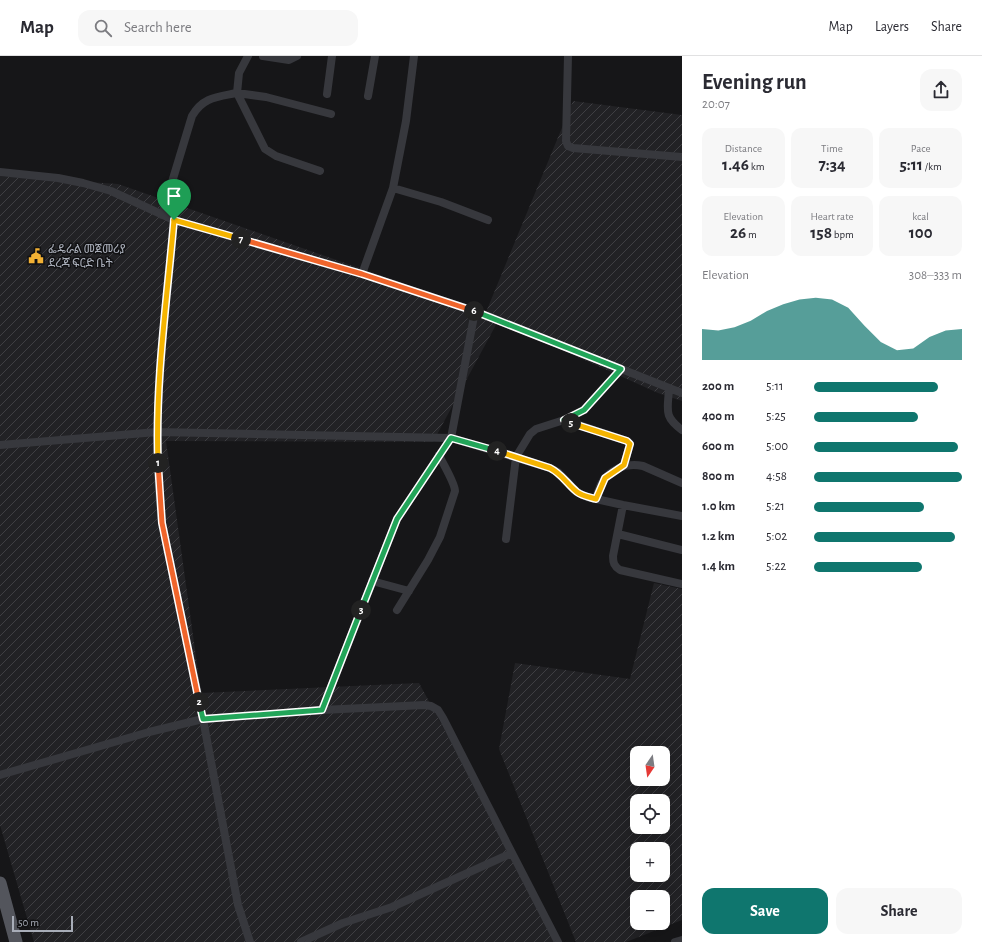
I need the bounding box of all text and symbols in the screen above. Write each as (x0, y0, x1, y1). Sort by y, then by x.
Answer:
search box (78, 10, 358, 46)
icon: search (92, 17, 114, 39)
text: Map (20, 18, 54, 37)
text: Search here (124, 20, 192, 35)
text: Map (828, 20, 853, 34)
text: Layers (875, 20, 909, 34)
text: Share (931, 20, 962, 34)
button: share (920, 69, 962, 111)
text: Evening run (702, 71, 807, 93)
text: 20:07 (702, 98, 730, 111)
text: Distance (725, 143, 762, 154)
text: Time (821, 143, 843, 154)
text: Pace (911, 143, 931, 154)
text: 1.46 (722, 156, 749, 173)
text: 7:34 (818, 156, 846, 173)
text: 5:11 (900, 156, 923, 173)
text: km (749, 161, 765, 172)
text: /km (923, 161, 942, 172)
pin (157, 179, 191, 220)
icon: arrive (163, 185, 185, 207)
text: Elevation (723, 211, 763, 222)
text: Heart rate (810, 211, 854, 222)
text: kcal (912, 211, 929, 222)
text: 26 (730, 224, 746, 241)
text: 158 (810, 224, 832, 241)
text: 100 (909, 224, 933, 241)
pin: 7 (231, 229, 251, 249)
text: m (746, 229, 757, 240)
text: bpm (832, 229, 854, 240)
text: 7 (239, 233, 243, 244)
place label: ፌዴራል መጀመሪያ ደረጃ ፍርድ ቤት (48, 243, 126, 269)
public building icon: ፌዴራል መጀመሪያ ደረጃ ፍርድ ቤት (27, 247, 45, 265)
text: Elevation (702, 269, 749, 282)
text: 308–333 m (909, 269, 962, 282)
pin: 6 (464, 301, 484, 321)
text: 6 (471, 305, 477, 316)
text: 200 m (702, 380, 734, 393)
text: 5:11 (766, 380, 783, 393)
text: 400 m (702, 410, 735, 423)
text: 5:25 (766, 410, 786, 423)
pin: 5 (561, 413, 581, 433)
text: 5 (569, 417, 573, 428)
text: 600 m (702, 440, 734, 453)
text: 5:00 (766, 440, 788, 453)
pin: 4 (487, 441, 507, 461)
text: 4 (494, 445, 500, 456)
pin: 1 (148, 453, 168, 473)
text: 1 (156, 457, 160, 468)
text: 800 m (702, 470, 734, 483)
text: 4:58 (766, 470, 787, 483)
text: 1.0 km (702, 500, 735, 513)
text: 5:21 (766, 500, 785, 513)
text: 1.2 km (702, 530, 735, 543)
text: 5:02 (766, 530, 787, 543)
text: 1.4 km (702, 560, 735, 573)
text: 5:22 (766, 560, 786, 573)
pin: 3 (351, 600, 371, 620)
text: 3 (359, 604, 363, 615)
pin: 2 (189, 692, 209, 712)
text: 2 (196, 696, 202, 707)
north arrow (630, 746, 670, 786)
map controls (630, 746, 670, 930)
button: locate (630, 794, 670, 834)
button: + (630, 842, 670, 882)
button: Save (702, 888, 828, 934)
button: Share (836, 888, 962, 934)
button: − (630, 890, 670, 930)
scale bar (12, 914, 73, 933)
text: 50 m (18, 917, 39, 928)

